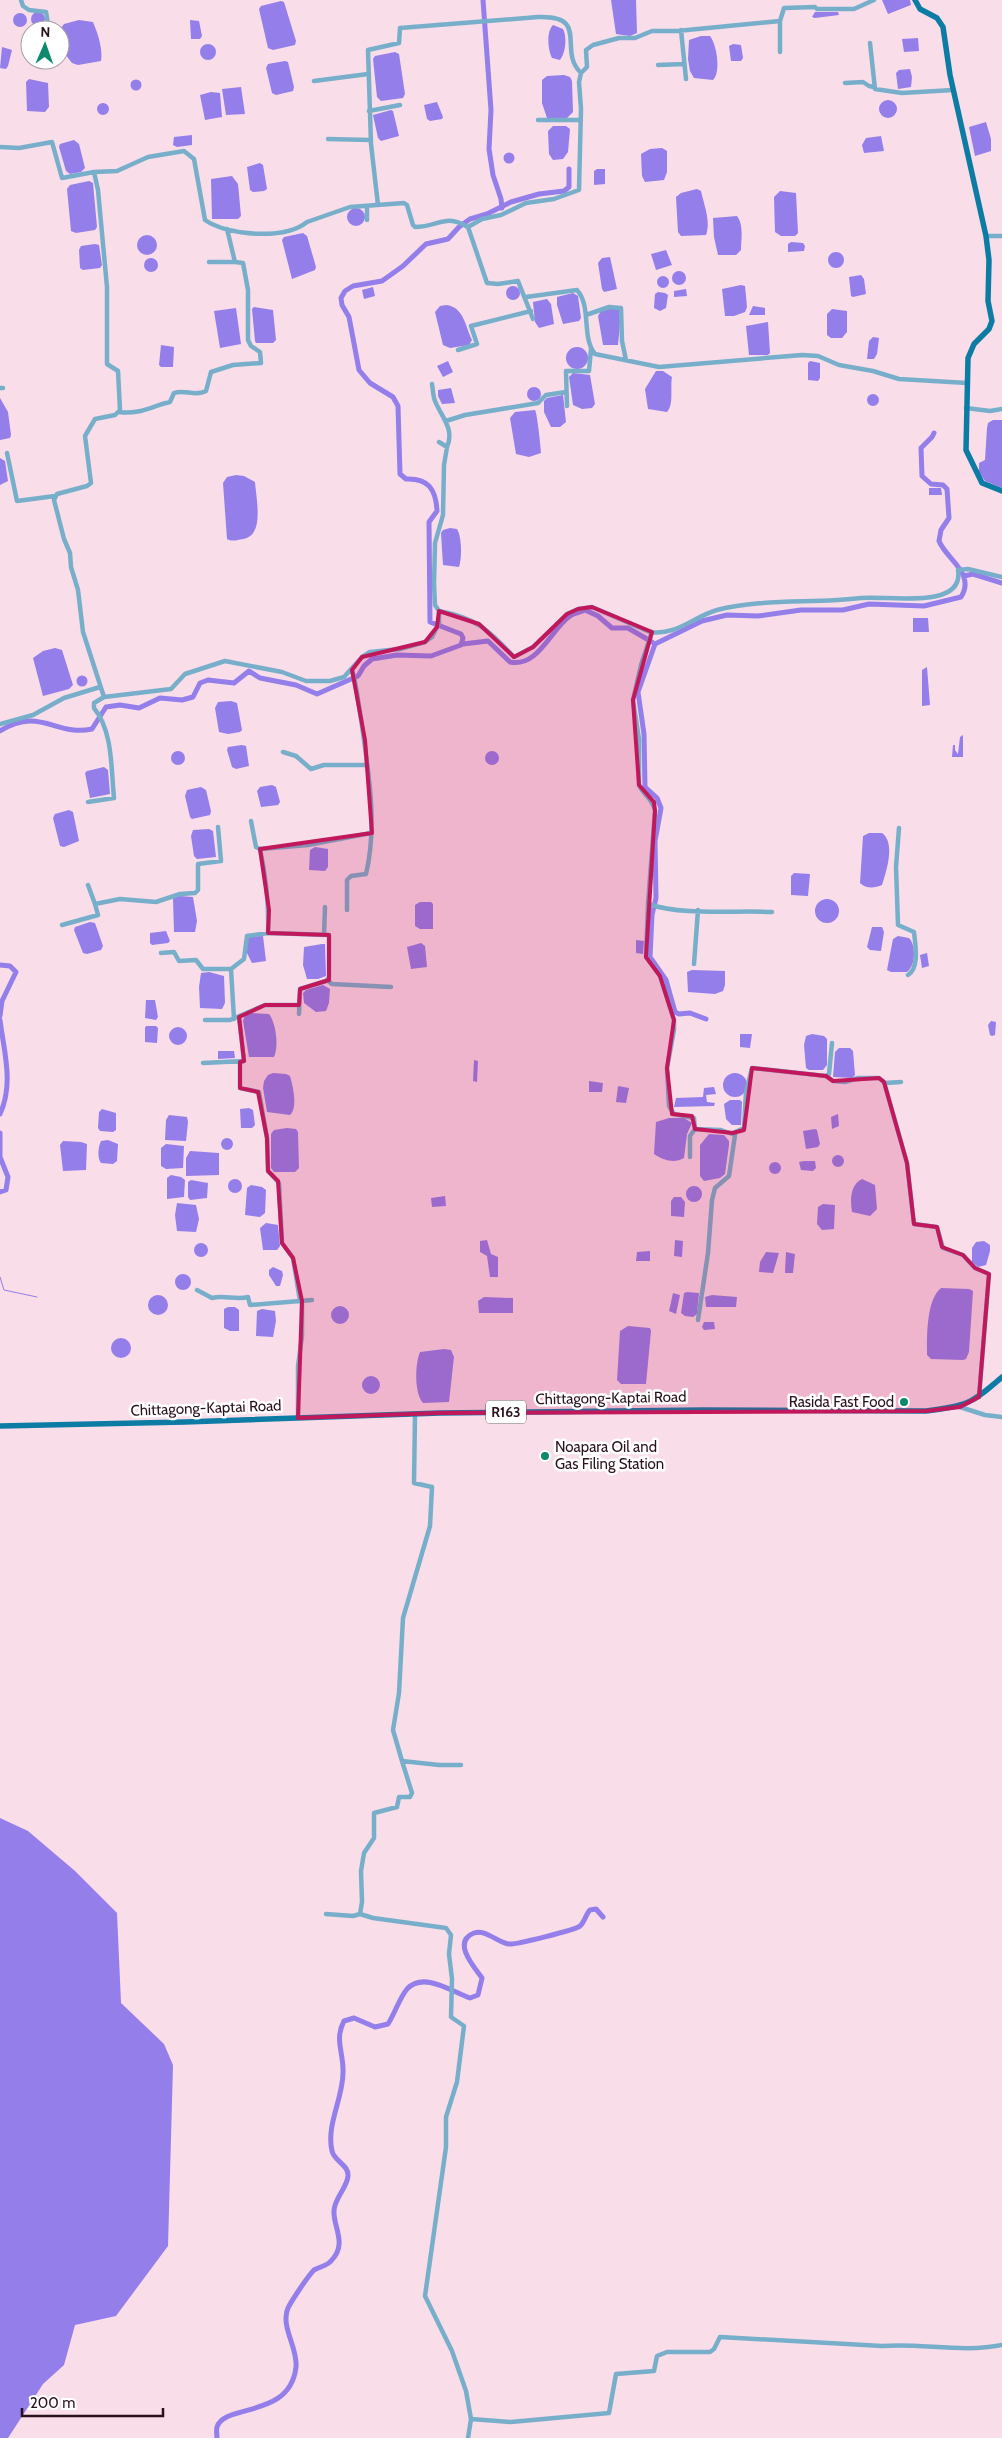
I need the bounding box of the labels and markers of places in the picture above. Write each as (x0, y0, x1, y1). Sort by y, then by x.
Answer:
place label: Rasida Fast Food (789, 1393, 894, 1411)
marker: Rasida Fast Food (898, 1396, 910, 1408)
place label: Noapara Oil and Gas Filing Station (555, 1438, 664, 1473)
marker: Noapara Oil and Gas Filing Station (539, 1450, 551, 1462)

